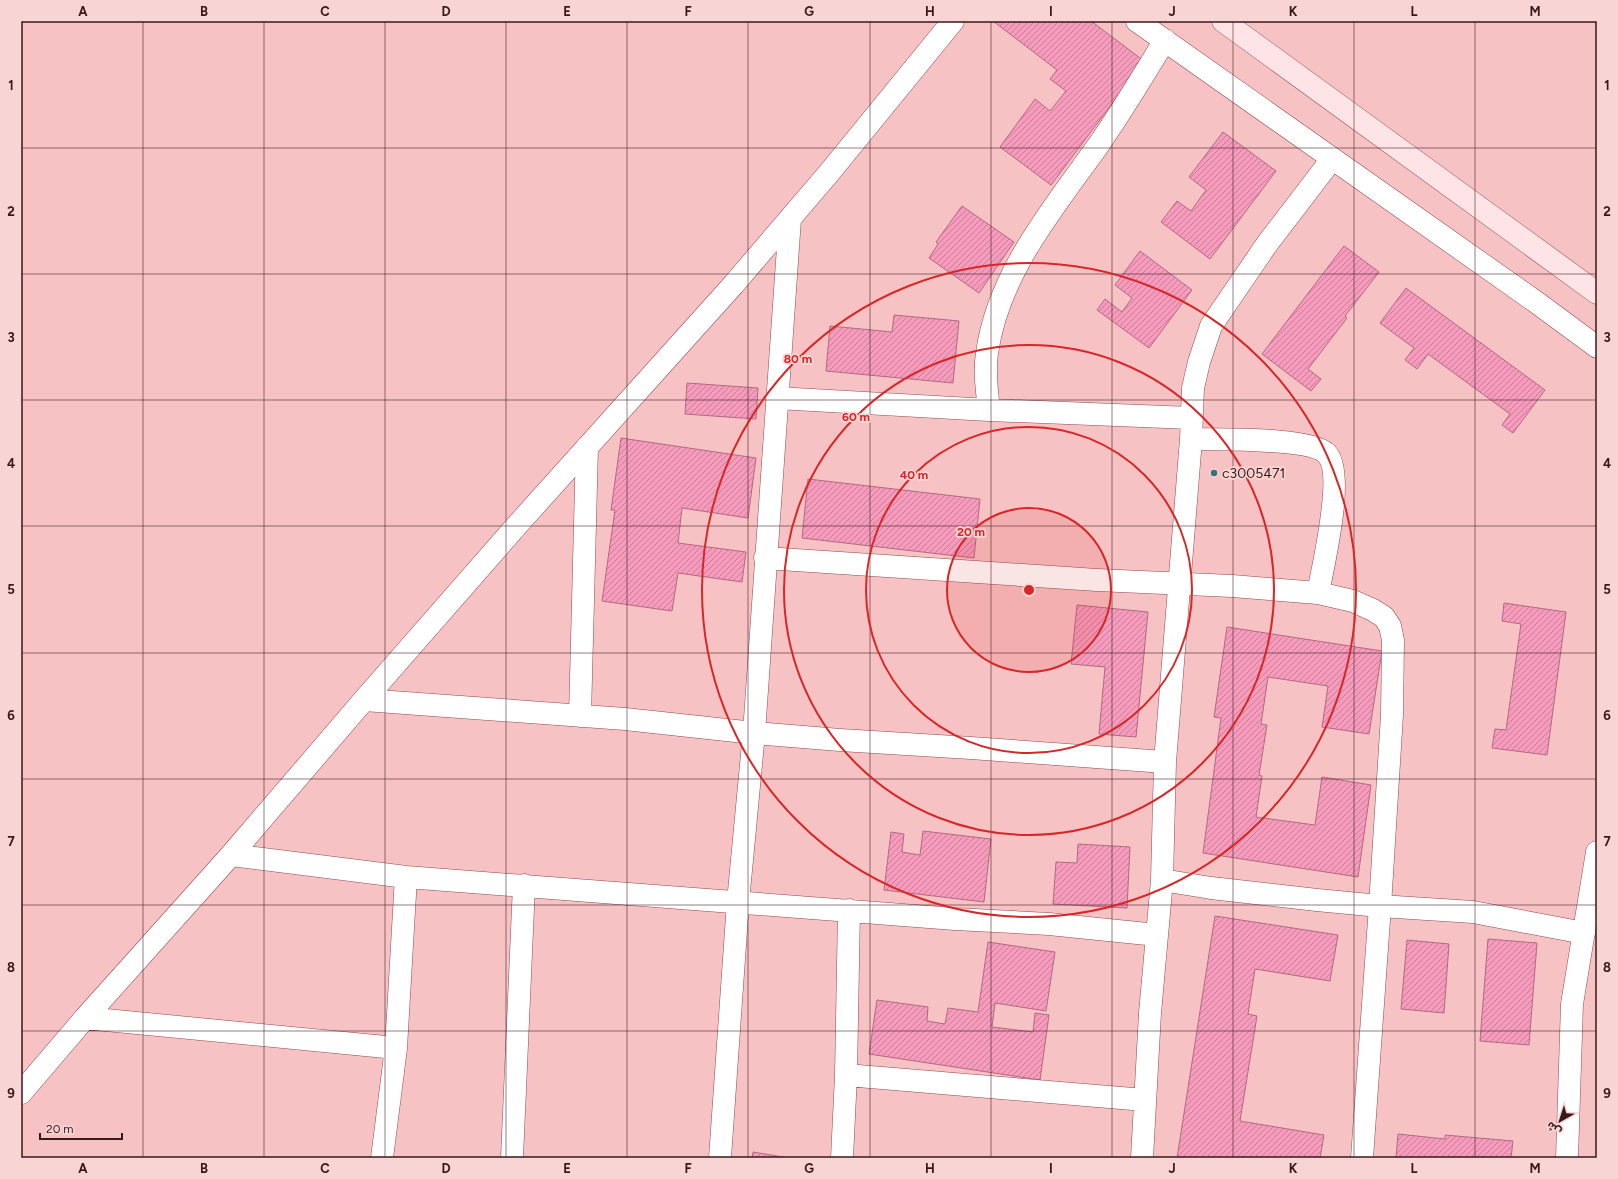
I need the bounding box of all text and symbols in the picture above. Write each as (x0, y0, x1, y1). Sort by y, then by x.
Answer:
text: A (78, 4, 88, 19)
text: B (200, 4, 208, 19)
text: C (320, 4, 330, 19)
text: D (441, 4, 451, 19)
text: E (563, 4, 571, 19)
text: F (684, 4, 692, 19)
text: G (804, 4, 814, 19)
text: H (925, 4, 935, 19)
text: I (1049, 4, 1053, 19)
text: J (1168, 4, 1176, 19)
text: K (1289, 4, 1298, 19)
text: L (1411, 4, 1418, 19)
text: M (1529, 4, 1541, 19)
text: 1 (8, 78, 14, 93)
text: 1 (1604, 78, 1610, 93)
text: 2 (7, 204, 15, 219)
text: 2 (1603, 204, 1611, 219)
text: 3 (7, 330, 15, 345)
text: 3 (1603, 330, 1611, 345)
text: 80 m (784, 352, 812, 366)
text: 60 m (842, 410, 870, 424)
text: 4 (7, 456, 15, 471)
text: 4 (1603, 456, 1611, 471)
place label: c3005471 (1222, 465, 1285, 482)
text: 40 m (900, 468, 928, 482)
marker: c3005471 (1209, 468, 1219, 478)
text: 20 m (957, 525, 985, 539)
text: 5 (7, 582, 15, 597)
text: 5 (1603, 582, 1611, 597)
centre of rings (1022, 583, 1036, 597)
text: 6 (7, 708, 15, 723)
text: 6 (1603, 708, 1611, 723)
text: 7 (7, 834, 15, 849)
text: 7 (1603, 834, 1611, 849)
text: 8 (7, 960, 15, 975)
text: 8 (1603, 960, 1611, 975)
text: 9 (7, 1086, 15, 1101)
text: 9 (1603, 1086, 1611, 1101)
north arrow (1540, 1101, 1580, 1141)
scale bar (40, 1115, 122, 1141)
text: ش (1544, 1119, 1564, 1138)
text: 20 m (46, 1122, 74, 1136)
text: A (78, 1161, 88, 1176)
text: B (200, 1161, 208, 1176)
text: C (320, 1161, 330, 1176)
text: D (441, 1161, 451, 1176)
text: E (563, 1161, 571, 1176)
text: F (684, 1161, 692, 1176)
text: G (804, 1161, 814, 1176)
text: H (925, 1161, 935, 1176)
text: I (1049, 1161, 1053, 1176)
text: J (1168, 1161, 1176, 1176)
text: K (1289, 1161, 1298, 1176)
text: L (1411, 1161, 1418, 1176)
text: M (1529, 1161, 1541, 1176)

